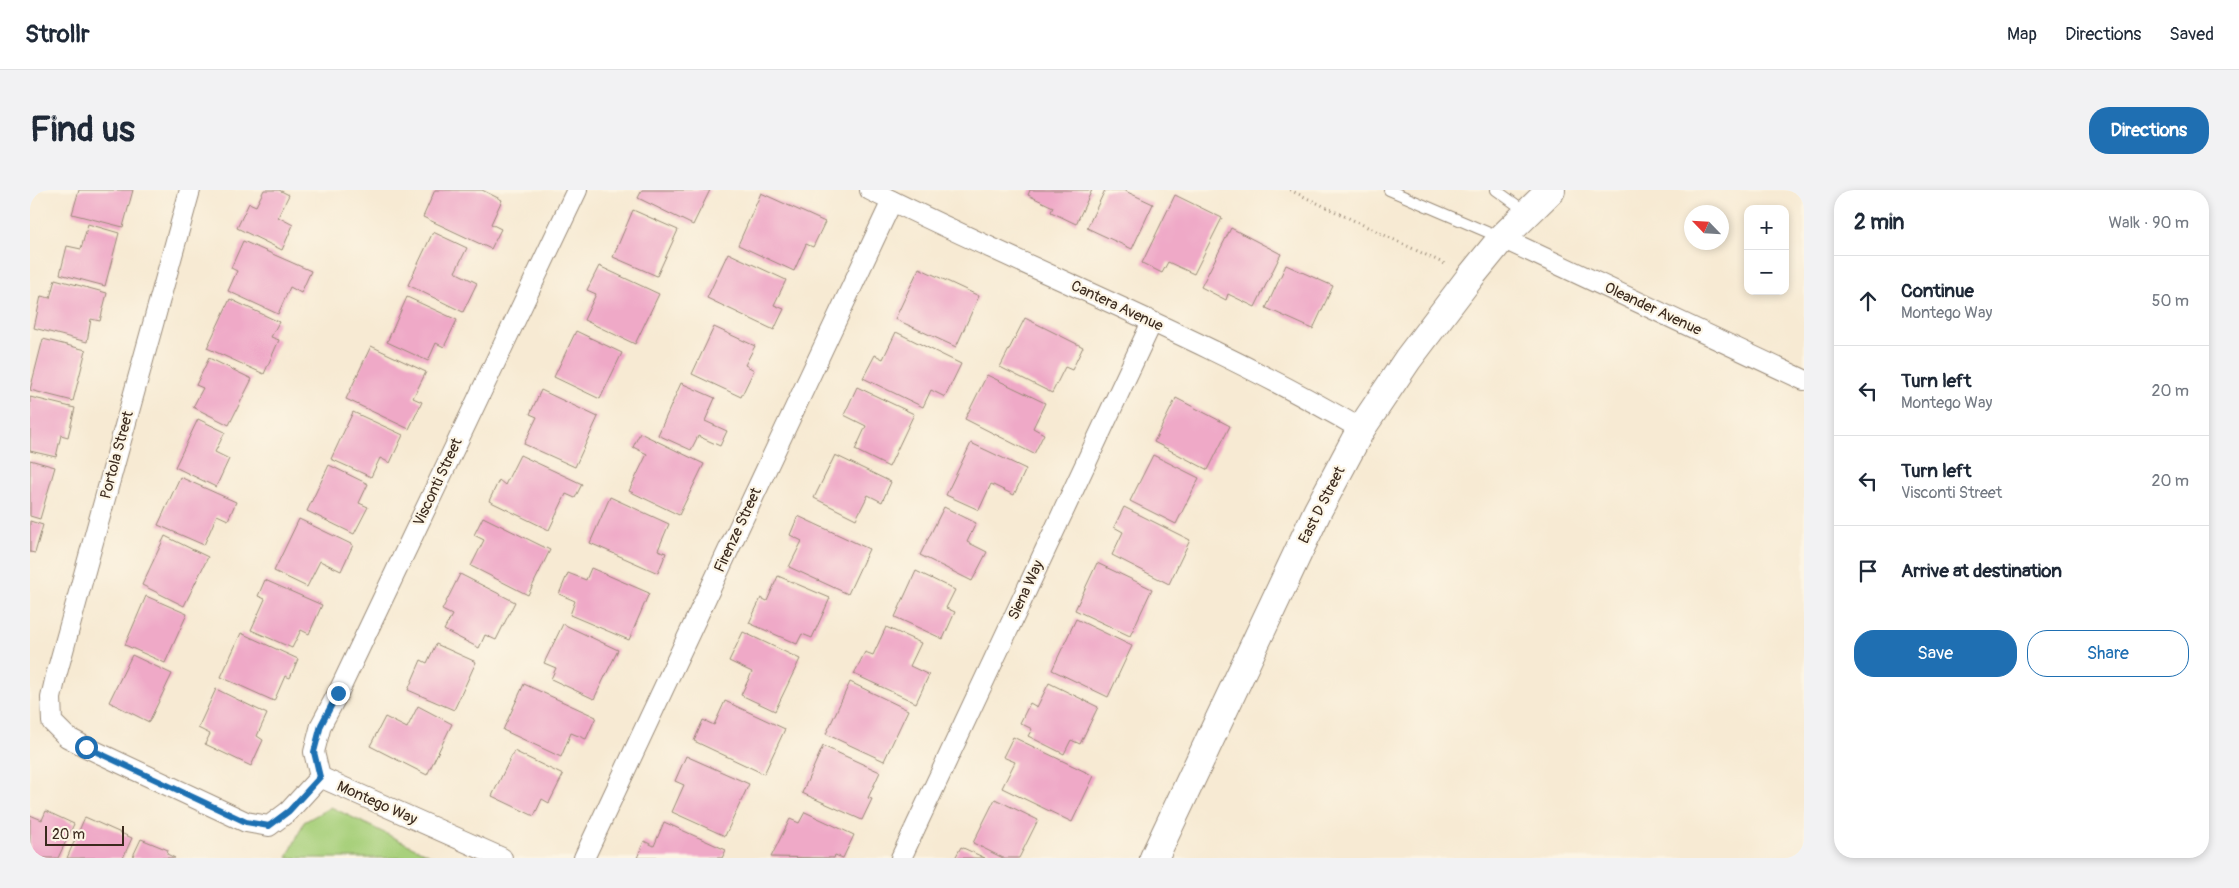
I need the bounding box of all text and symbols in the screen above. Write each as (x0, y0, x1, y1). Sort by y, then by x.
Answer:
text: Strollr (25, 20, 90, 49)
text: Map (2007, 23, 2037, 46)
text: Directions (2065, 23, 2141, 46)
text: Saved (2169, 23, 2214, 46)
button: Directions (2089, 107, 2209, 154)
text: Find us (30, 108, 135, 152)
north arrow (1684, 205, 1729, 250)
map controls (1744, 205, 1789, 295)
button: + (1744, 205, 1789, 250)
text: 2 min (1854, 209, 1904, 236)
text: Walk · 90 m (2108, 213, 2189, 233)
button: − (1744, 250, 1789, 295)
street label: Cantera Avenue (1068, 276, 1167, 336)
street label: Oleander Avenue (1601, 278, 1705, 340)
text: Continue (1901, 279, 1974, 303)
icon: ahead (1854, 287, 1882, 315)
text: 50 m (2152, 291, 2189, 311)
text: Montego Way (1901, 303, 1992, 323)
text: Turn left (1901, 369, 1971, 393)
icon: left (1854, 377, 1882, 405)
text: 20 m (2151, 381, 2189, 401)
text: Montego Way (1901, 393, 1992, 413)
street label: Portola Street (96, 408, 138, 501)
street label: Visconti Street (409, 434, 467, 529)
text: Turn left (1901, 459, 1971, 483)
street label: East D Street (1294, 462, 1350, 547)
icon: left (1854, 467, 1882, 495)
text: 20 m (2151, 471, 2189, 491)
text: Visconti Street (1901, 483, 2002, 503)
street label: Firenze Street (710, 484, 766, 575)
street label: Siena Way (1004, 557, 1048, 623)
icon: arrive (1854, 557, 1882, 585)
text: Arrive at destination (1901, 559, 2062, 583)
button: Save (1854, 630, 2017, 677)
button: Share (2027, 630, 2189, 677)
route end (327, 682, 350, 705)
route start (75, 736, 98, 759)
street label: Montego Way (334, 777, 420, 829)
scale bar (45, 823, 124, 846)
text: 20 m (52, 826, 85, 843)

